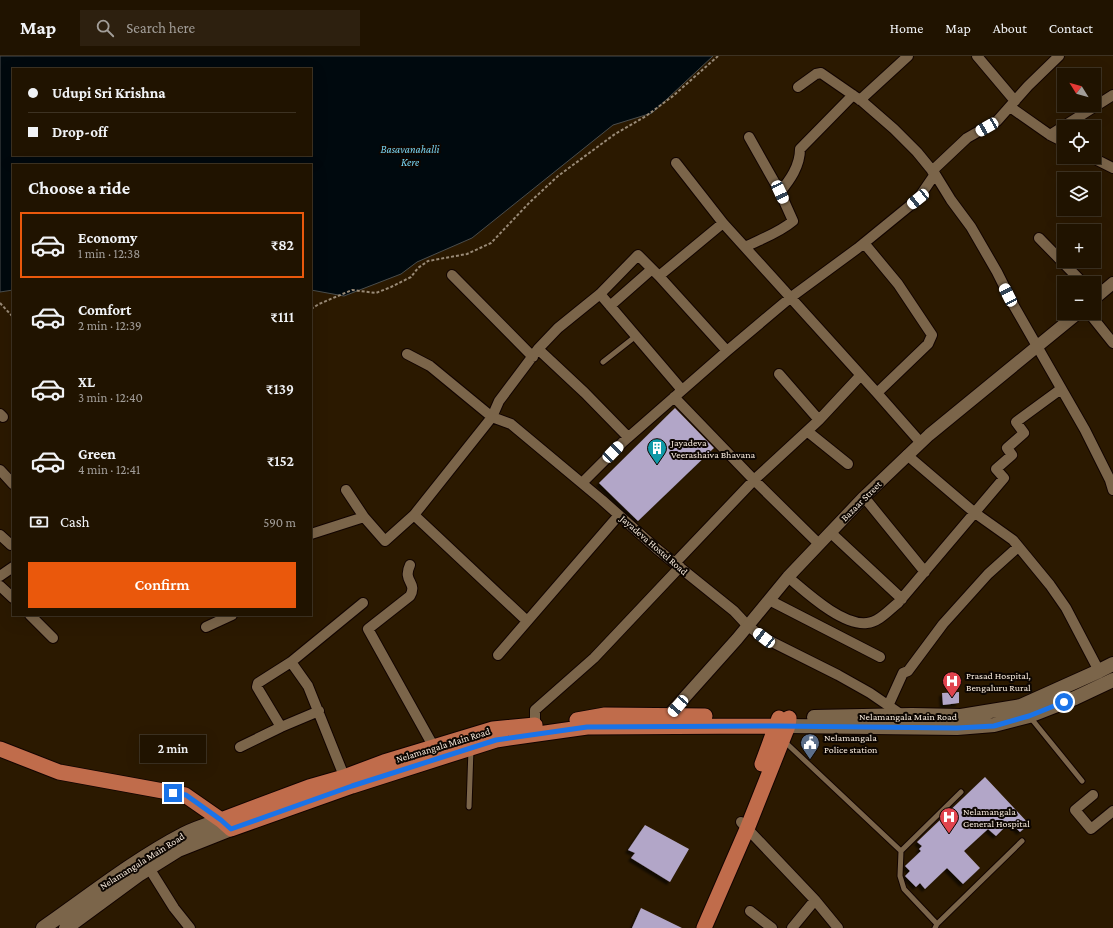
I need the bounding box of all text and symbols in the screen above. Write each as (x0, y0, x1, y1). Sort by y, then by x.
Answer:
search box (80, 10, 360, 46)
text: Map (20, 17, 56, 38)
icon: search (94, 17, 116, 39)
text: Search here (126, 20, 195, 36)
text: Home (890, 20, 923, 36)
text: Map (945, 20, 971, 36)
text: About (993, 20, 1027, 36)
text: Contact (1049, 20, 1093, 36)
north arrow (1057, 68, 1101, 112)
map controls (1057, 68, 1101, 320)
text: Udupi Sri Krishna (52, 85, 166, 101)
car (974, 116, 1000, 138)
button: locate (1057, 120, 1101, 164)
text: Drop-off (52, 124, 108, 140)
water label: Basavanahalli Kere (380, 143, 440, 168)
button: layers (1057, 172, 1101, 216)
text: Choose a ride (28, 178, 130, 198)
car (769, 179, 791, 205)
car (905, 187, 931, 211)
button: + (1057, 224, 1101, 268)
icon: car (30, 227, 66, 263)
text: Economy (78, 230, 137, 246)
text: ₹82 (271, 237, 294, 253)
text: 1 min · 12:38 (78, 246, 140, 261)
button: − (1057, 276, 1101, 320)
car (997, 282, 1019, 308)
icon: car (30, 299, 66, 335)
text: Comfort (78, 302, 132, 318)
text: ₹111 (270, 309, 294, 325)
text: 2 min · 12:39 (78, 318, 142, 333)
icon: car (30, 371, 66, 407)
text: XL (78, 374, 95, 390)
text: ₹139 (266, 381, 294, 397)
text: 3 min · 12:40 (78, 390, 143, 405)
building icon: Jayadeva Veerashaiva Bhavana (646, 437, 668, 465)
place label: Jayadeva Veerashaiva Bhavana (670, 437, 756, 460)
car (600, 439, 626, 465)
icon: car (30, 443, 66, 479)
text: Green (78, 446, 116, 462)
text: ₹152 (267, 453, 294, 469)
text: 4 min · 12:41 (78, 462, 140, 477)
street label: Bazaar Street (839, 478, 884, 523)
icon: cash (28, 511, 50, 533)
street label: Jayadeva Hostel Road (617, 512, 690, 578)
text: Cash (60, 514, 90, 530)
text: 590 m (263, 515, 296, 530)
button: Confirm (28, 562, 296, 608)
car (751, 626, 777, 650)
hospital icon: Prasad Hospital, Bengaluru Rural (941, 670, 963, 698)
place label: Prasad Hospital, Bengaluru Rural (966, 670, 1031, 693)
car (666, 693, 690, 719)
route start (1055, 693, 1073, 711)
street label: Nelamangala Main Road (859, 711, 958, 722)
street label: Nelamangala Main Road (395, 725, 492, 765)
public building icon: Nelamangala Police station (799, 732, 821, 760)
place label: Nelamangala Police station (824, 732, 878, 755)
callout: 2 min (140, 735, 206, 763)
text: 2 min (158, 741, 188, 756)
route end (164, 784, 182, 802)
hospital icon: Nelamangala General Hospital (938, 806, 960, 834)
place label: Nelamangala General Hospital (963, 806, 1030, 829)
street label: Nelamangala Main Road (98, 830, 187, 892)

